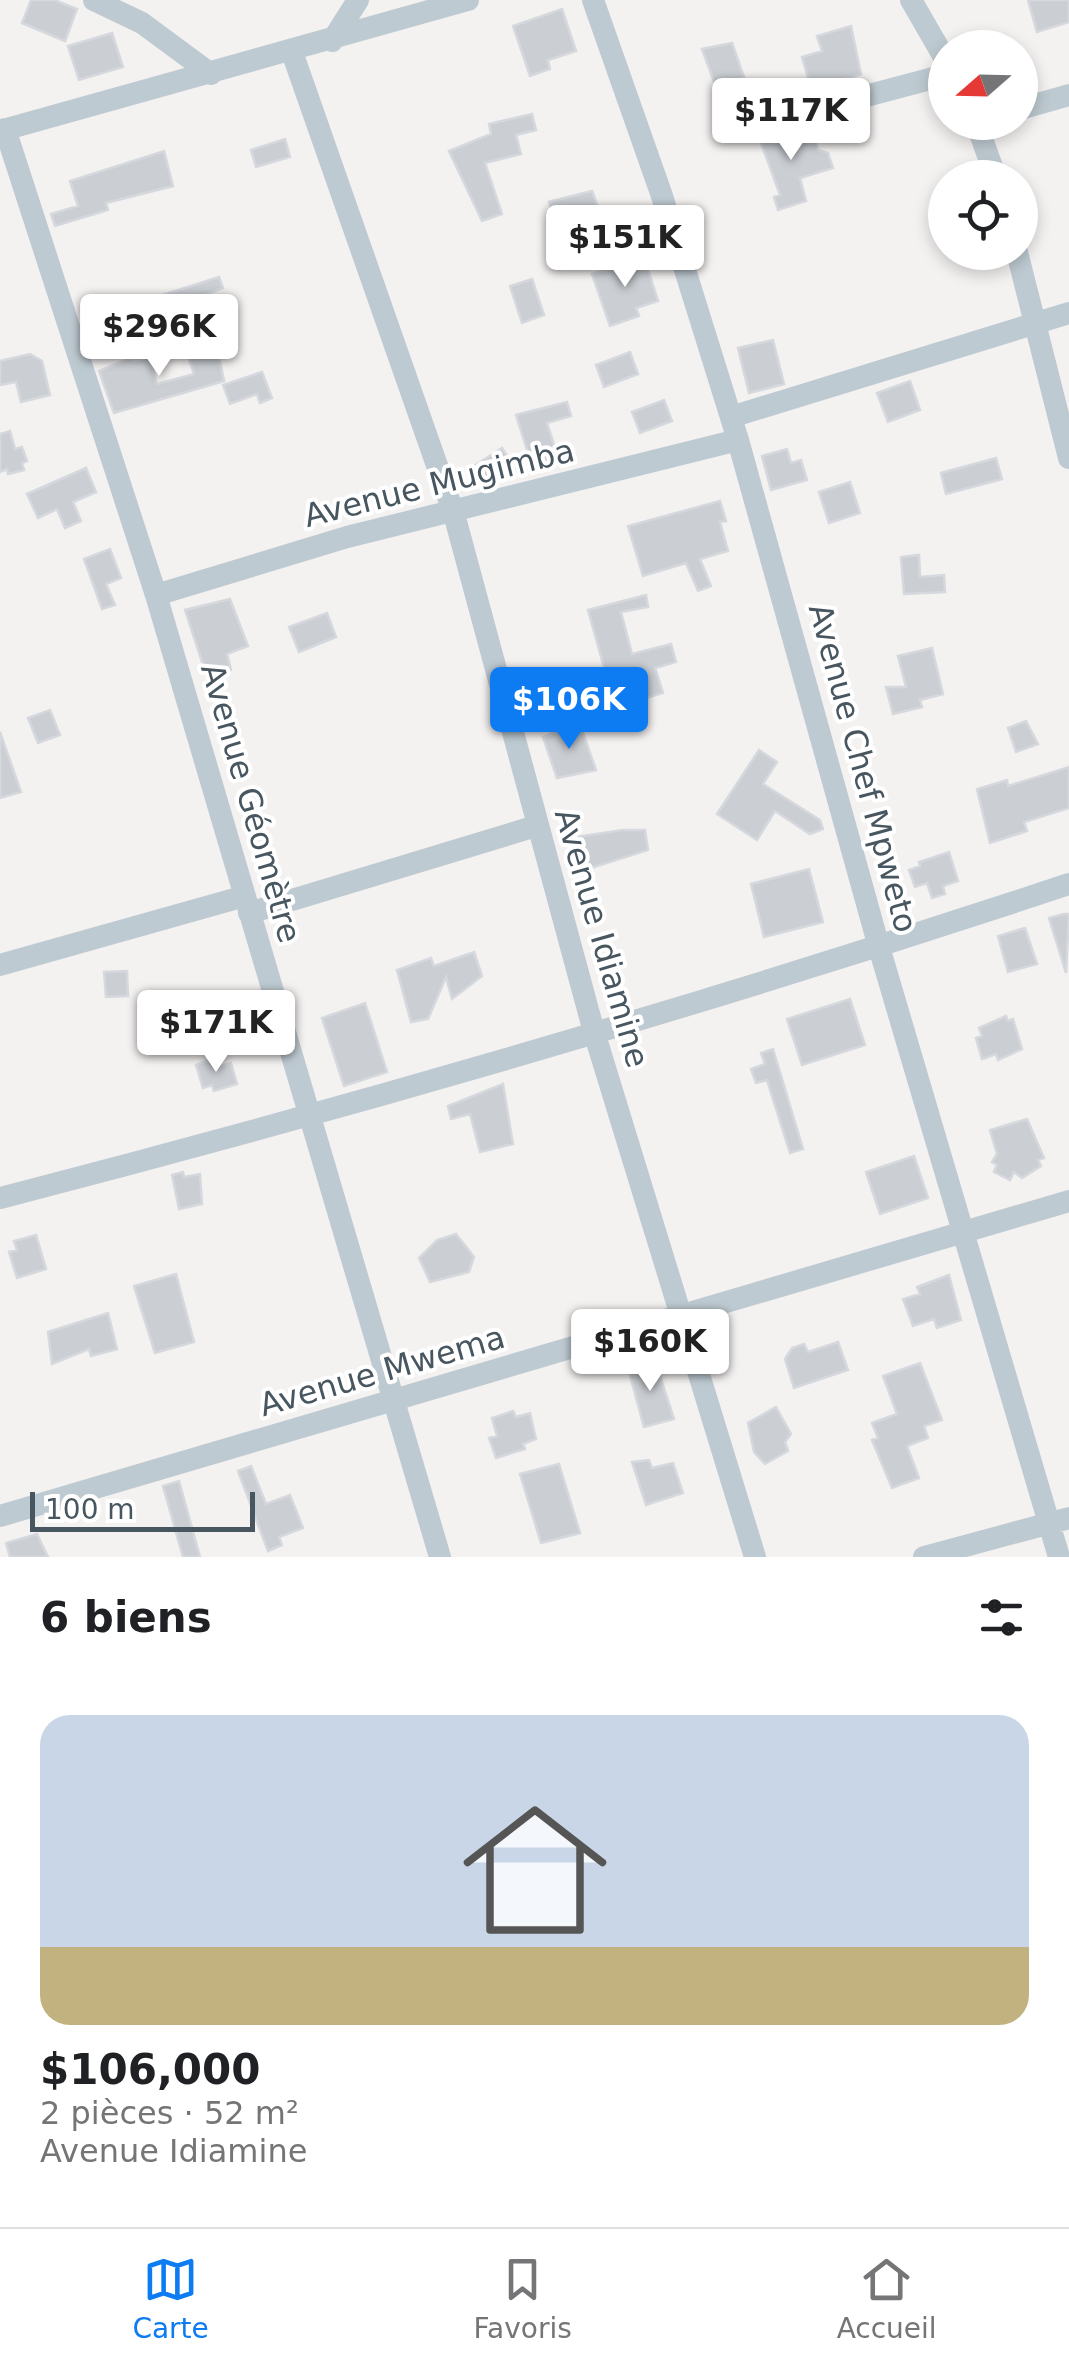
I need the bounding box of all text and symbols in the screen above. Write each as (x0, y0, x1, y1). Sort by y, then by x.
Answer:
north arrow (928, 30, 1038, 140)
map controls (928, 30, 1038, 270)
pin: $117K (721, 78, 861, 163)
text: $117K (734, 91, 848, 129)
button: locate (928, 160, 1038, 270)
pin: $151K (555, 205, 695, 290)
text: $151K (568, 218, 682, 256)
pin: $296K (89, 294, 229, 379)
text: $296K (102, 307, 216, 345)
street label: Avenue Mugimba (300, 431, 578, 535)
street label: Avenue Chef Mpweto (801, 599, 925, 937)
street label: Avenue Géomètre (193, 659, 309, 947)
pin: $106K (499, 667, 639, 752)
text: $106K (512, 680, 626, 718)
street label: Avenue Idiamine (547, 804, 657, 1072)
pin: $171K (146, 990, 286, 1075)
text: $171K (159, 1003, 273, 1041)
pin: $160K (580, 1309, 720, 1394)
street label: Avenue Mwema (255, 1318, 509, 1424)
text: $160K (593, 1322, 707, 1360)
scale bar (30, 1487, 255, 1532)
text: 100 m (45, 1493, 135, 1526)
icon: filters (974, 1590, 1029, 1645)
text: 6 biens (40, 1593, 212, 1642)
icon: home (445, 1780, 625, 1960)
text: $106,000 (40, 2045, 261, 2094)
text: 2 pièces · 52 m² (40, 2094, 299, 2132)
text: Avenue Idiamine (40, 2132, 307, 2170)
tab: Carte (132, 2252, 209, 2345)
tab: Favoris (474, 2252, 572, 2345)
tab: Accueil (837, 2252, 937, 2345)

